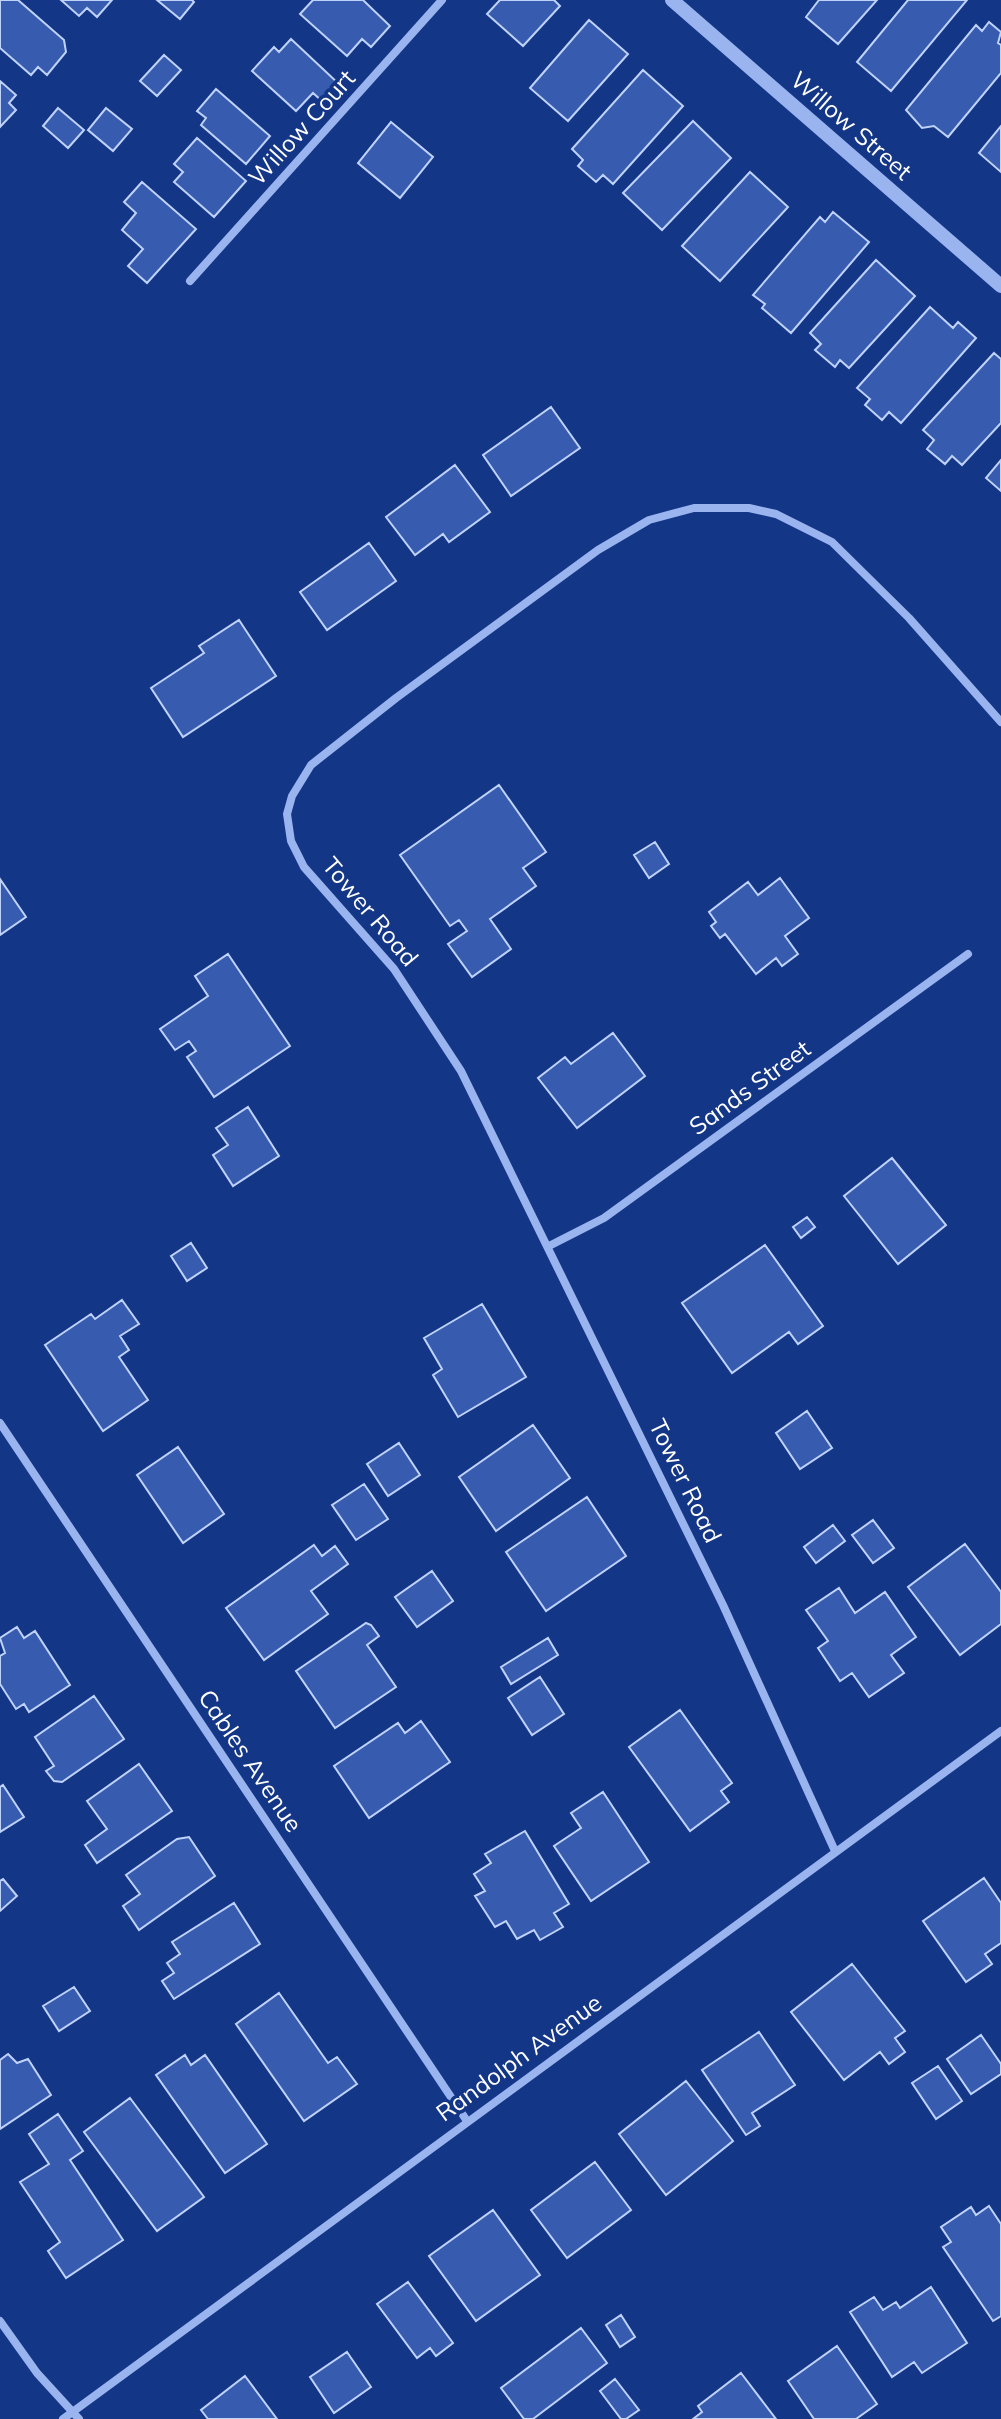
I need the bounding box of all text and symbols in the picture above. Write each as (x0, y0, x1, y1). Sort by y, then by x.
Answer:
street label: Willow Court (241, 63, 361, 191)
street label: Willow Street (785, 64, 918, 186)
street label: Tower Road (316, 850, 425, 972)
street label: Sands Street (683, 1033, 816, 1141)
street label: Tower Road (643, 1414, 729, 1547)
street label: Cables Avenue (192, 1684, 309, 1837)
street label: Randolph Avenue (430, 1987, 607, 2127)

